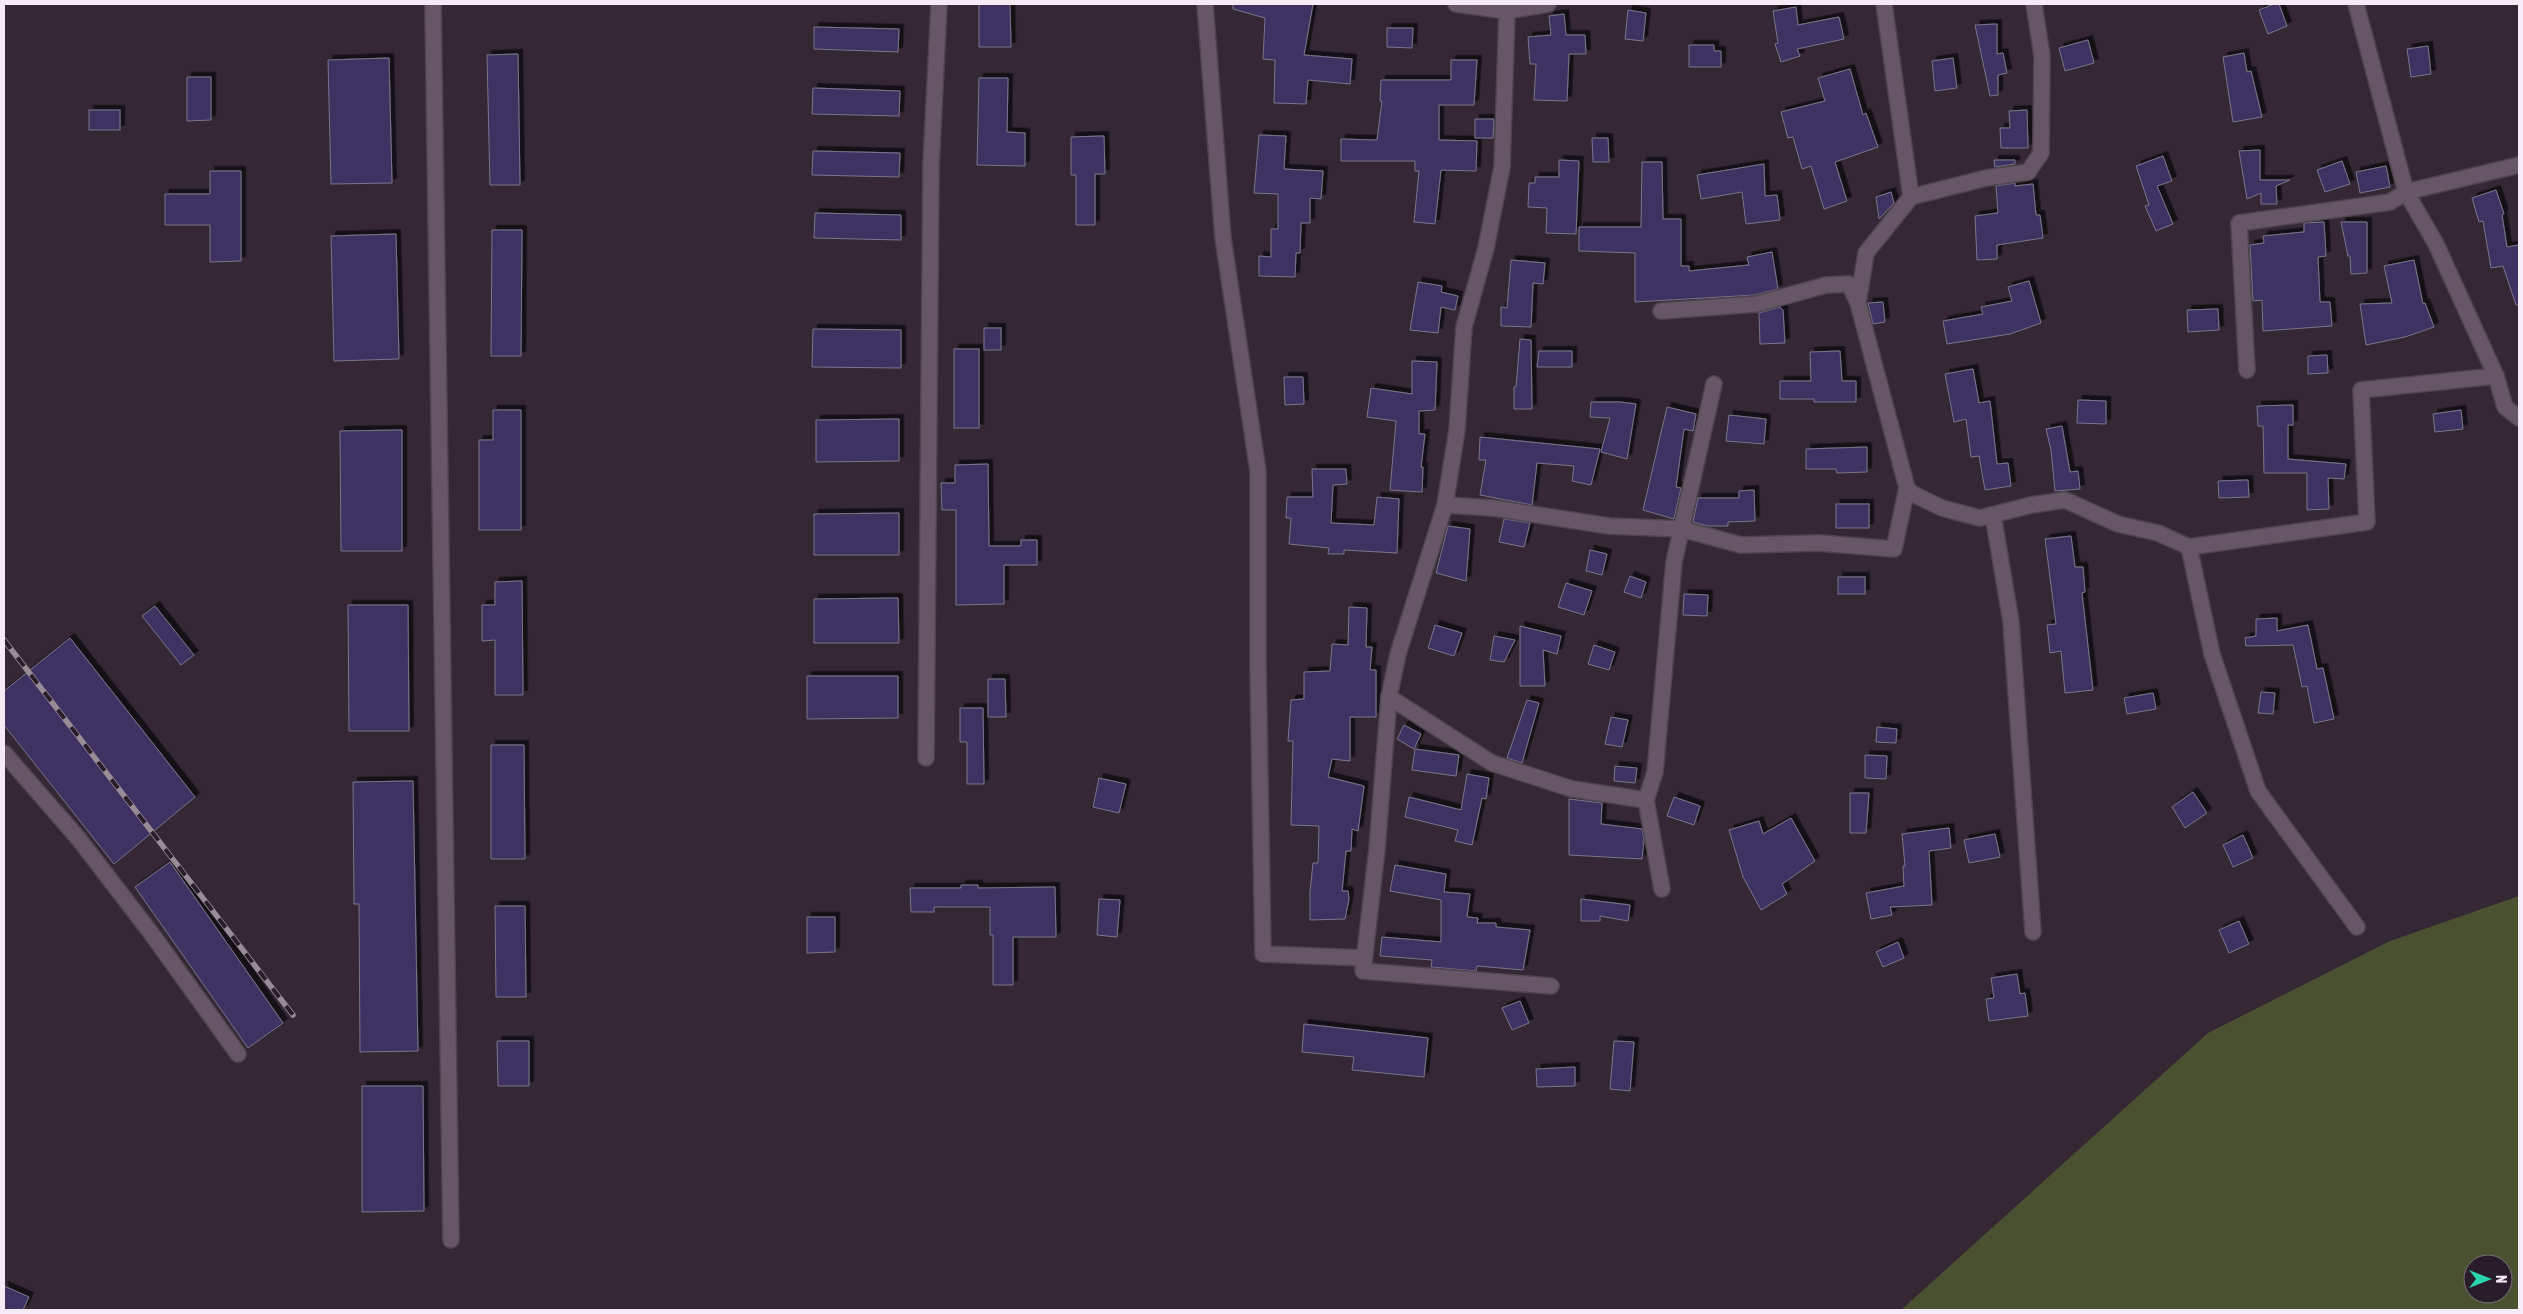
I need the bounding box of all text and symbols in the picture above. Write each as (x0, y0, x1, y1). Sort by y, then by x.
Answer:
north arrow (2463, 1254, 2513, 1304)
text: N (2493, 1275, 2509, 1283)

